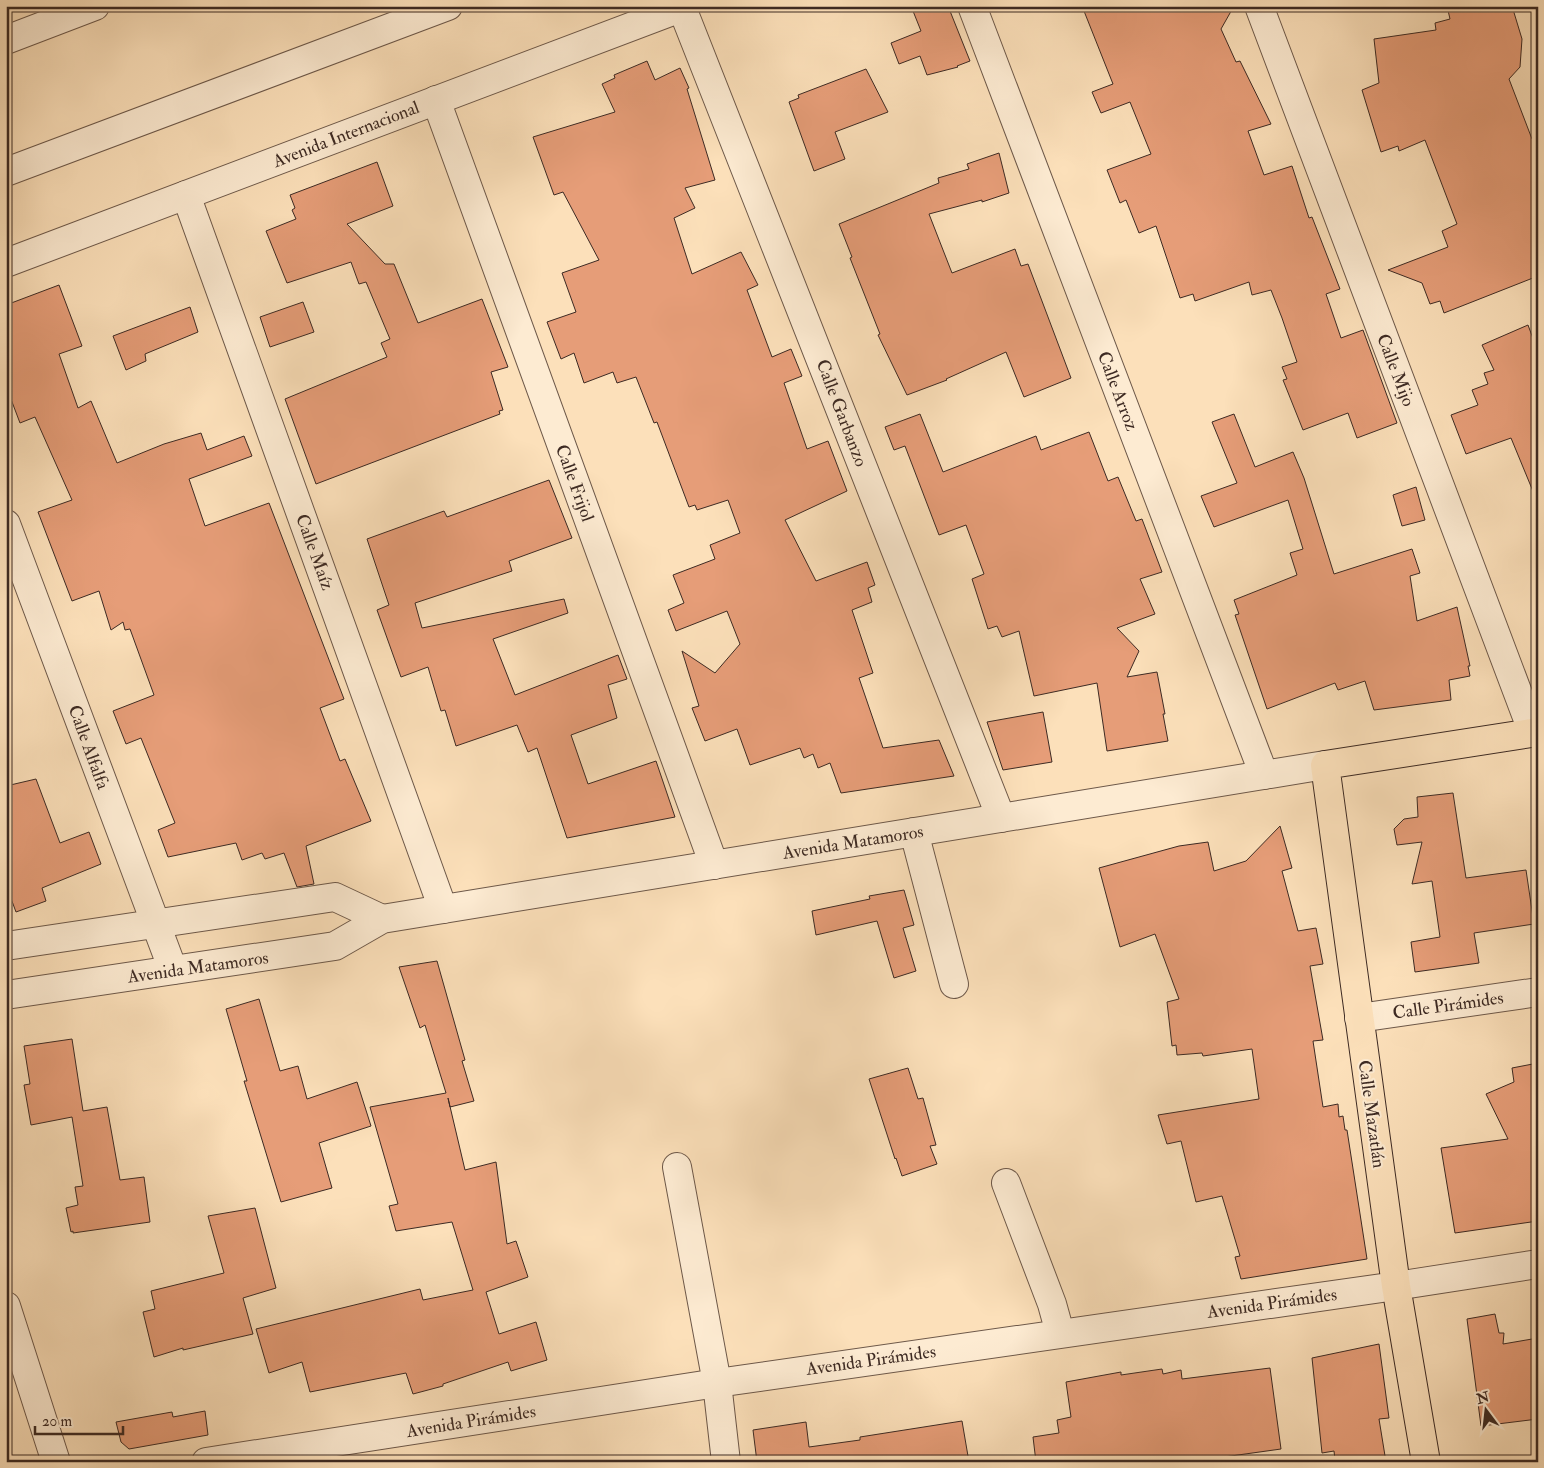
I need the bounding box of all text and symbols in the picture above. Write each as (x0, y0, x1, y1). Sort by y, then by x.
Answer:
street label: Avenida Internacional (269, 96, 423, 173)
street label: Calle Mijo (1371, 331, 1420, 410)
street label: Calle Arroz (1092, 348, 1143, 434)
street label: Calle Garbanzo (811, 356, 873, 470)
street label: Calle Frijol (550, 441, 599, 525)
street label: Calle Maíz (290, 511, 339, 594)
street label: Calle Alfalfa (63, 702, 115, 793)
street label: Avenida Matamoros (780, 820, 925, 865)
street label: Avenida Matamoros (125, 946, 270, 989)
street label: Calle Pirámides (1391, 986, 1505, 1025)
street label: Calle Mazatlán (1353, 1059, 1390, 1170)
street label: Avenida Pirámides (1205, 1283, 1338, 1324)
street label: Avenida Pirámides (804, 1340, 937, 1381)
north arrow (1462, 1386, 1512, 1436)
text: N (1474, 1388, 1491, 1408)
street label: Avenida Pirámides (404, 1400, 537, 1443)
scale bar (35, 1403, 122, 1435)
text: 20 m (42, 1412, 72, 1431)

